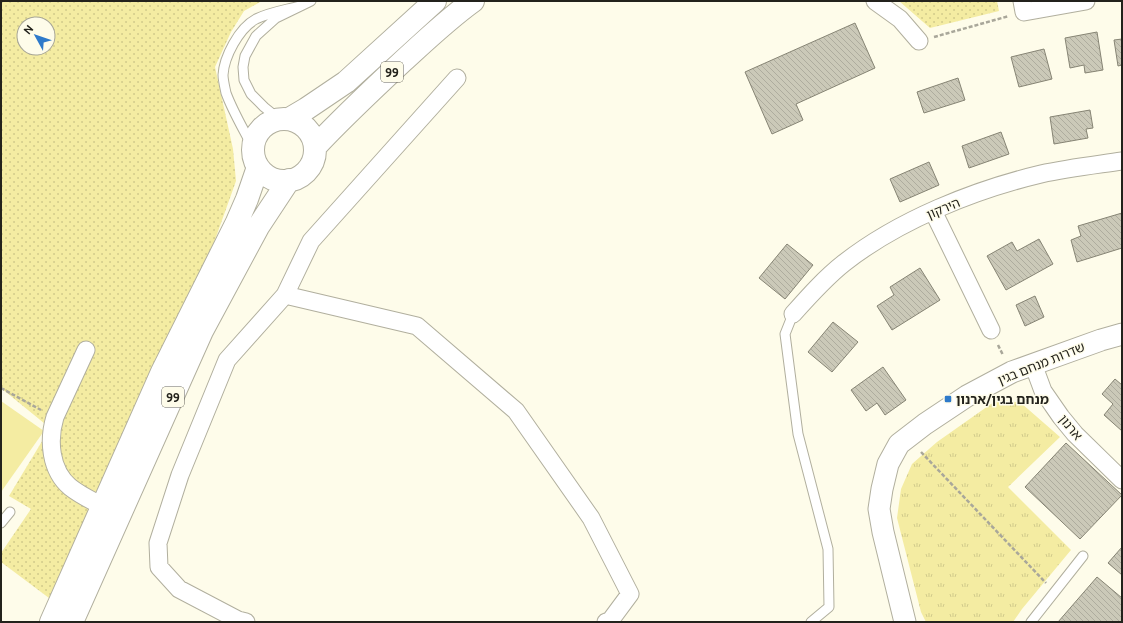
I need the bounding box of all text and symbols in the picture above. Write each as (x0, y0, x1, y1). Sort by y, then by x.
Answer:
north arrow (16, 16, 56, 56)
text: N (21, 23, 36, 37)
road number: 99 (381, 62, 403, 82)
street label: הירקון (924, 195, 962, 221)
street label: שדרות מנחם בגין (995, 339, 1087, 387)
road number: 99 (162, 387, 184, 407)
place label: מנחם בגין/ארנון (956, 392, 1049, 406)
marker: מנחם בגין/ארנון (943, 394, 953, 404)
street label: ארנון (1057, 412, 1085, 442)

